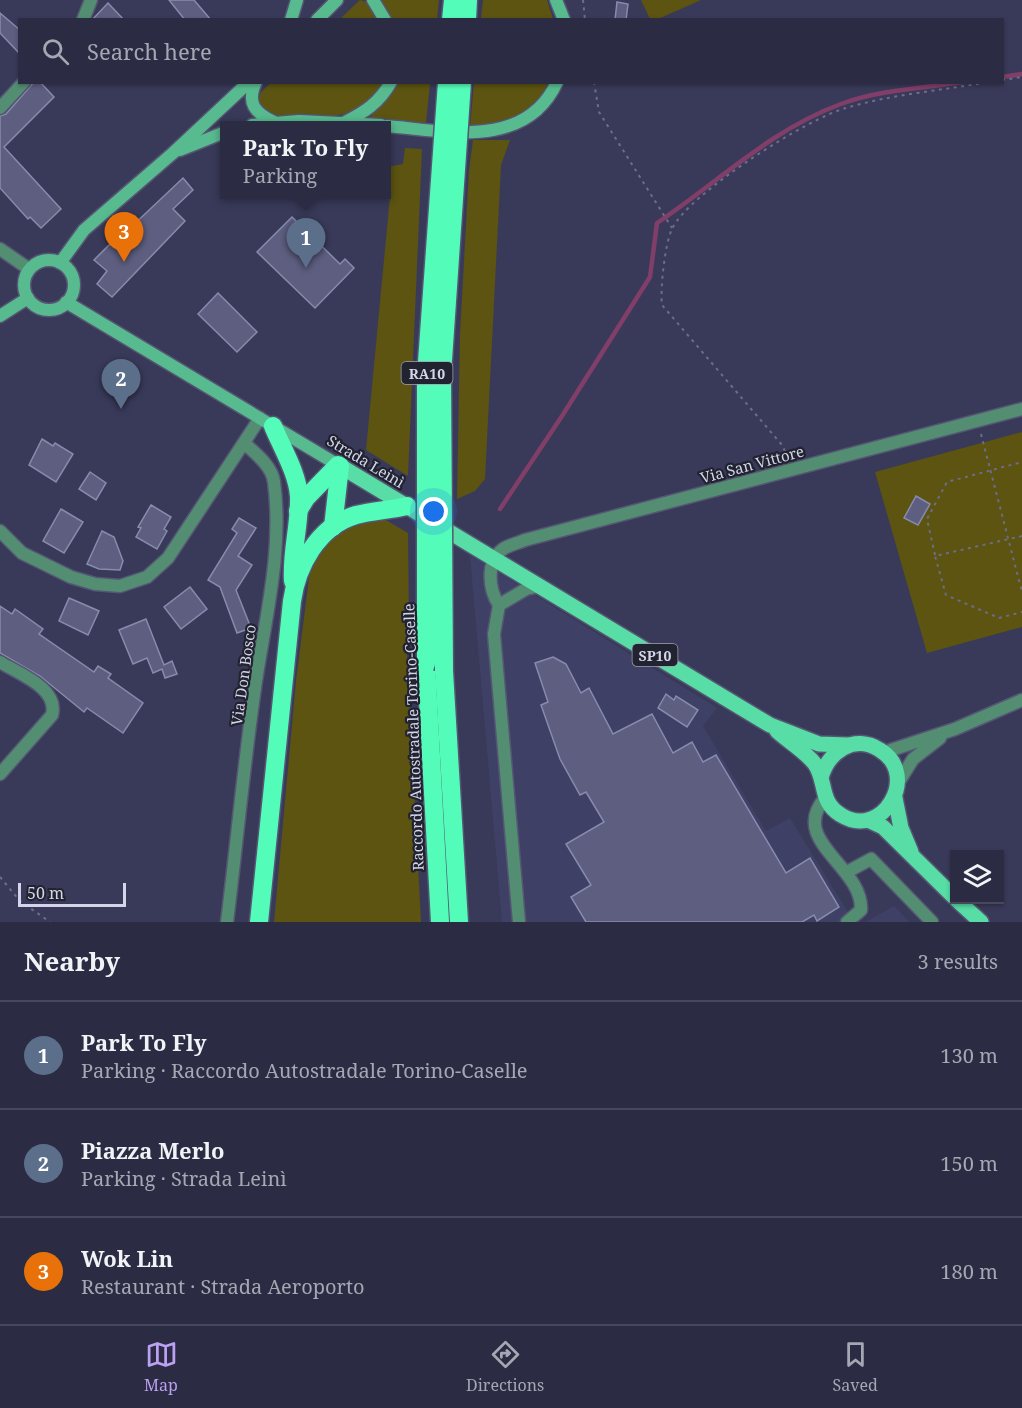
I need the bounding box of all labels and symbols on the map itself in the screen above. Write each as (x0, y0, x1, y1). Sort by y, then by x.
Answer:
pin: 3 (104, 212, 144, 262)
pin: 1 (286, 218, 326, 268)
pin: 2 (102, 360, 140, 409)
road number: RA10 (402, 362, 452, 384)
street label: Strada Leinì (324, 430, 409, 492)
street label: Via San Vittore (698, 441, 806, 487)
your location (419, 497, 448, 526)
street label: Raccordo Autostradale Torino-Caselle (398, 603, 428, 871)
street label: Via Don Bosco (226, 623, 260, 727)
road number: SP10 (632, 644, 678, 666)
scale bar (18, 880, 126, 908)

